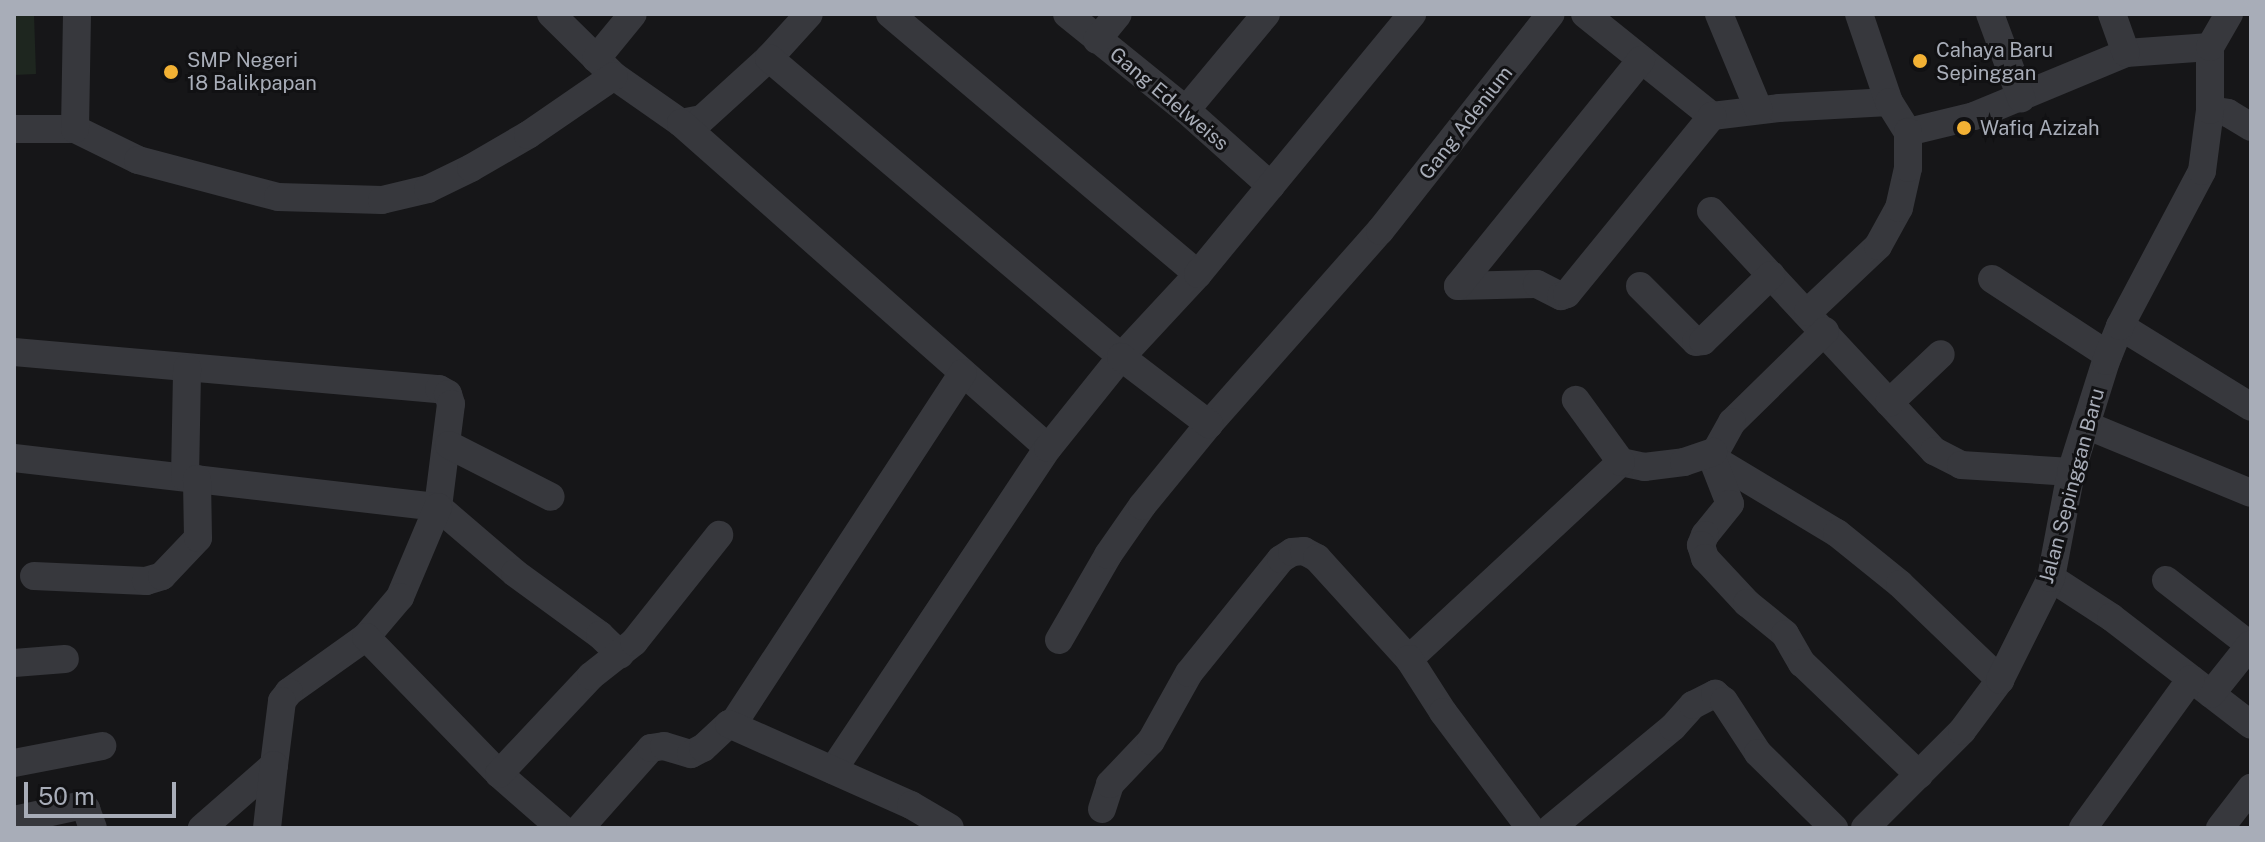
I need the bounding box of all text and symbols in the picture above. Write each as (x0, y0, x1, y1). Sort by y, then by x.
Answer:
place label: Cahaya Baru Sepinggan (1936, 38, 2053, 85)
street label: Gang Edelweiss (1105, 42, 1233, 156)
place label: SMP Negeri 18 Balikpapan (187, 48, 317, 95)
marker: Cahaya Baru Sepinggan (1911, 52, 1929, 70)
street label: Gang Adenium (1414, 62, 1518, 184)
marker: SMP Negeri 18 Balikpapan (162, 63, 180, 81)
place label: Wafiq Azizah (1980, 116, 2100, 140)
marker: Wafiq Azizah (1955, 119, 1973, 137)
street label: Jalan Sepinggan Baru (2034, 386, 2110, 586)
scale bar (28, 766, 180, 816)
text: 50 m (38, 782, 95, 810)

